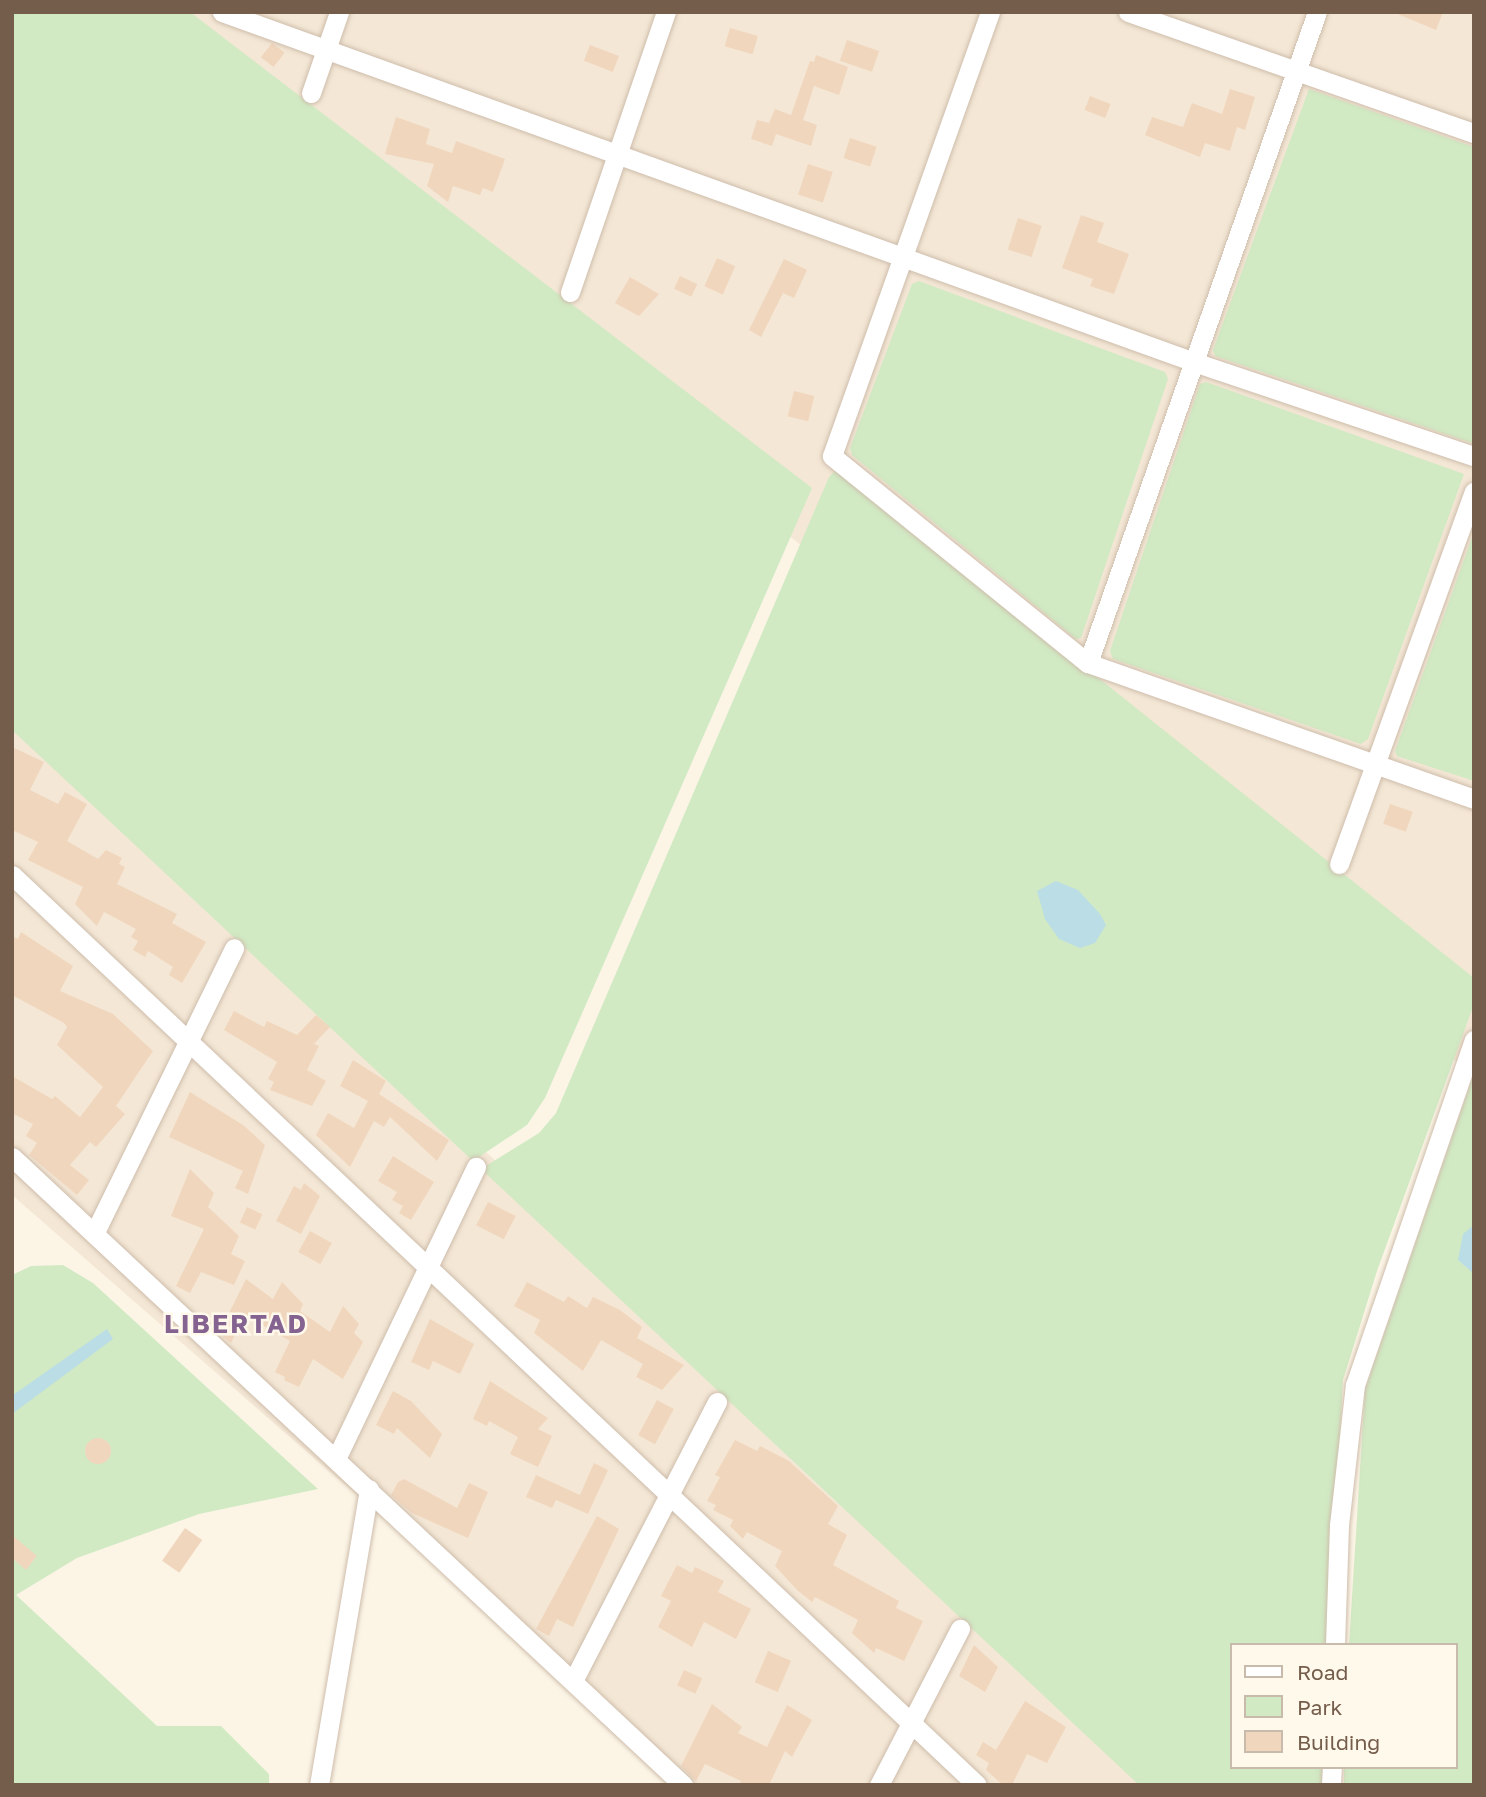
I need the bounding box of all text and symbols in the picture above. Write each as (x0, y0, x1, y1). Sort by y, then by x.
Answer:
district label: LIBERTAD (165, 1308, 307, 1340)
legend (1230, 1643, 1458, 1769)
text: Road (1297, 1659, 1348, 1685)
text: Park (1297, 1694, 1342, 1720)
text: Building (1297, 1729, 1380, 1755)

